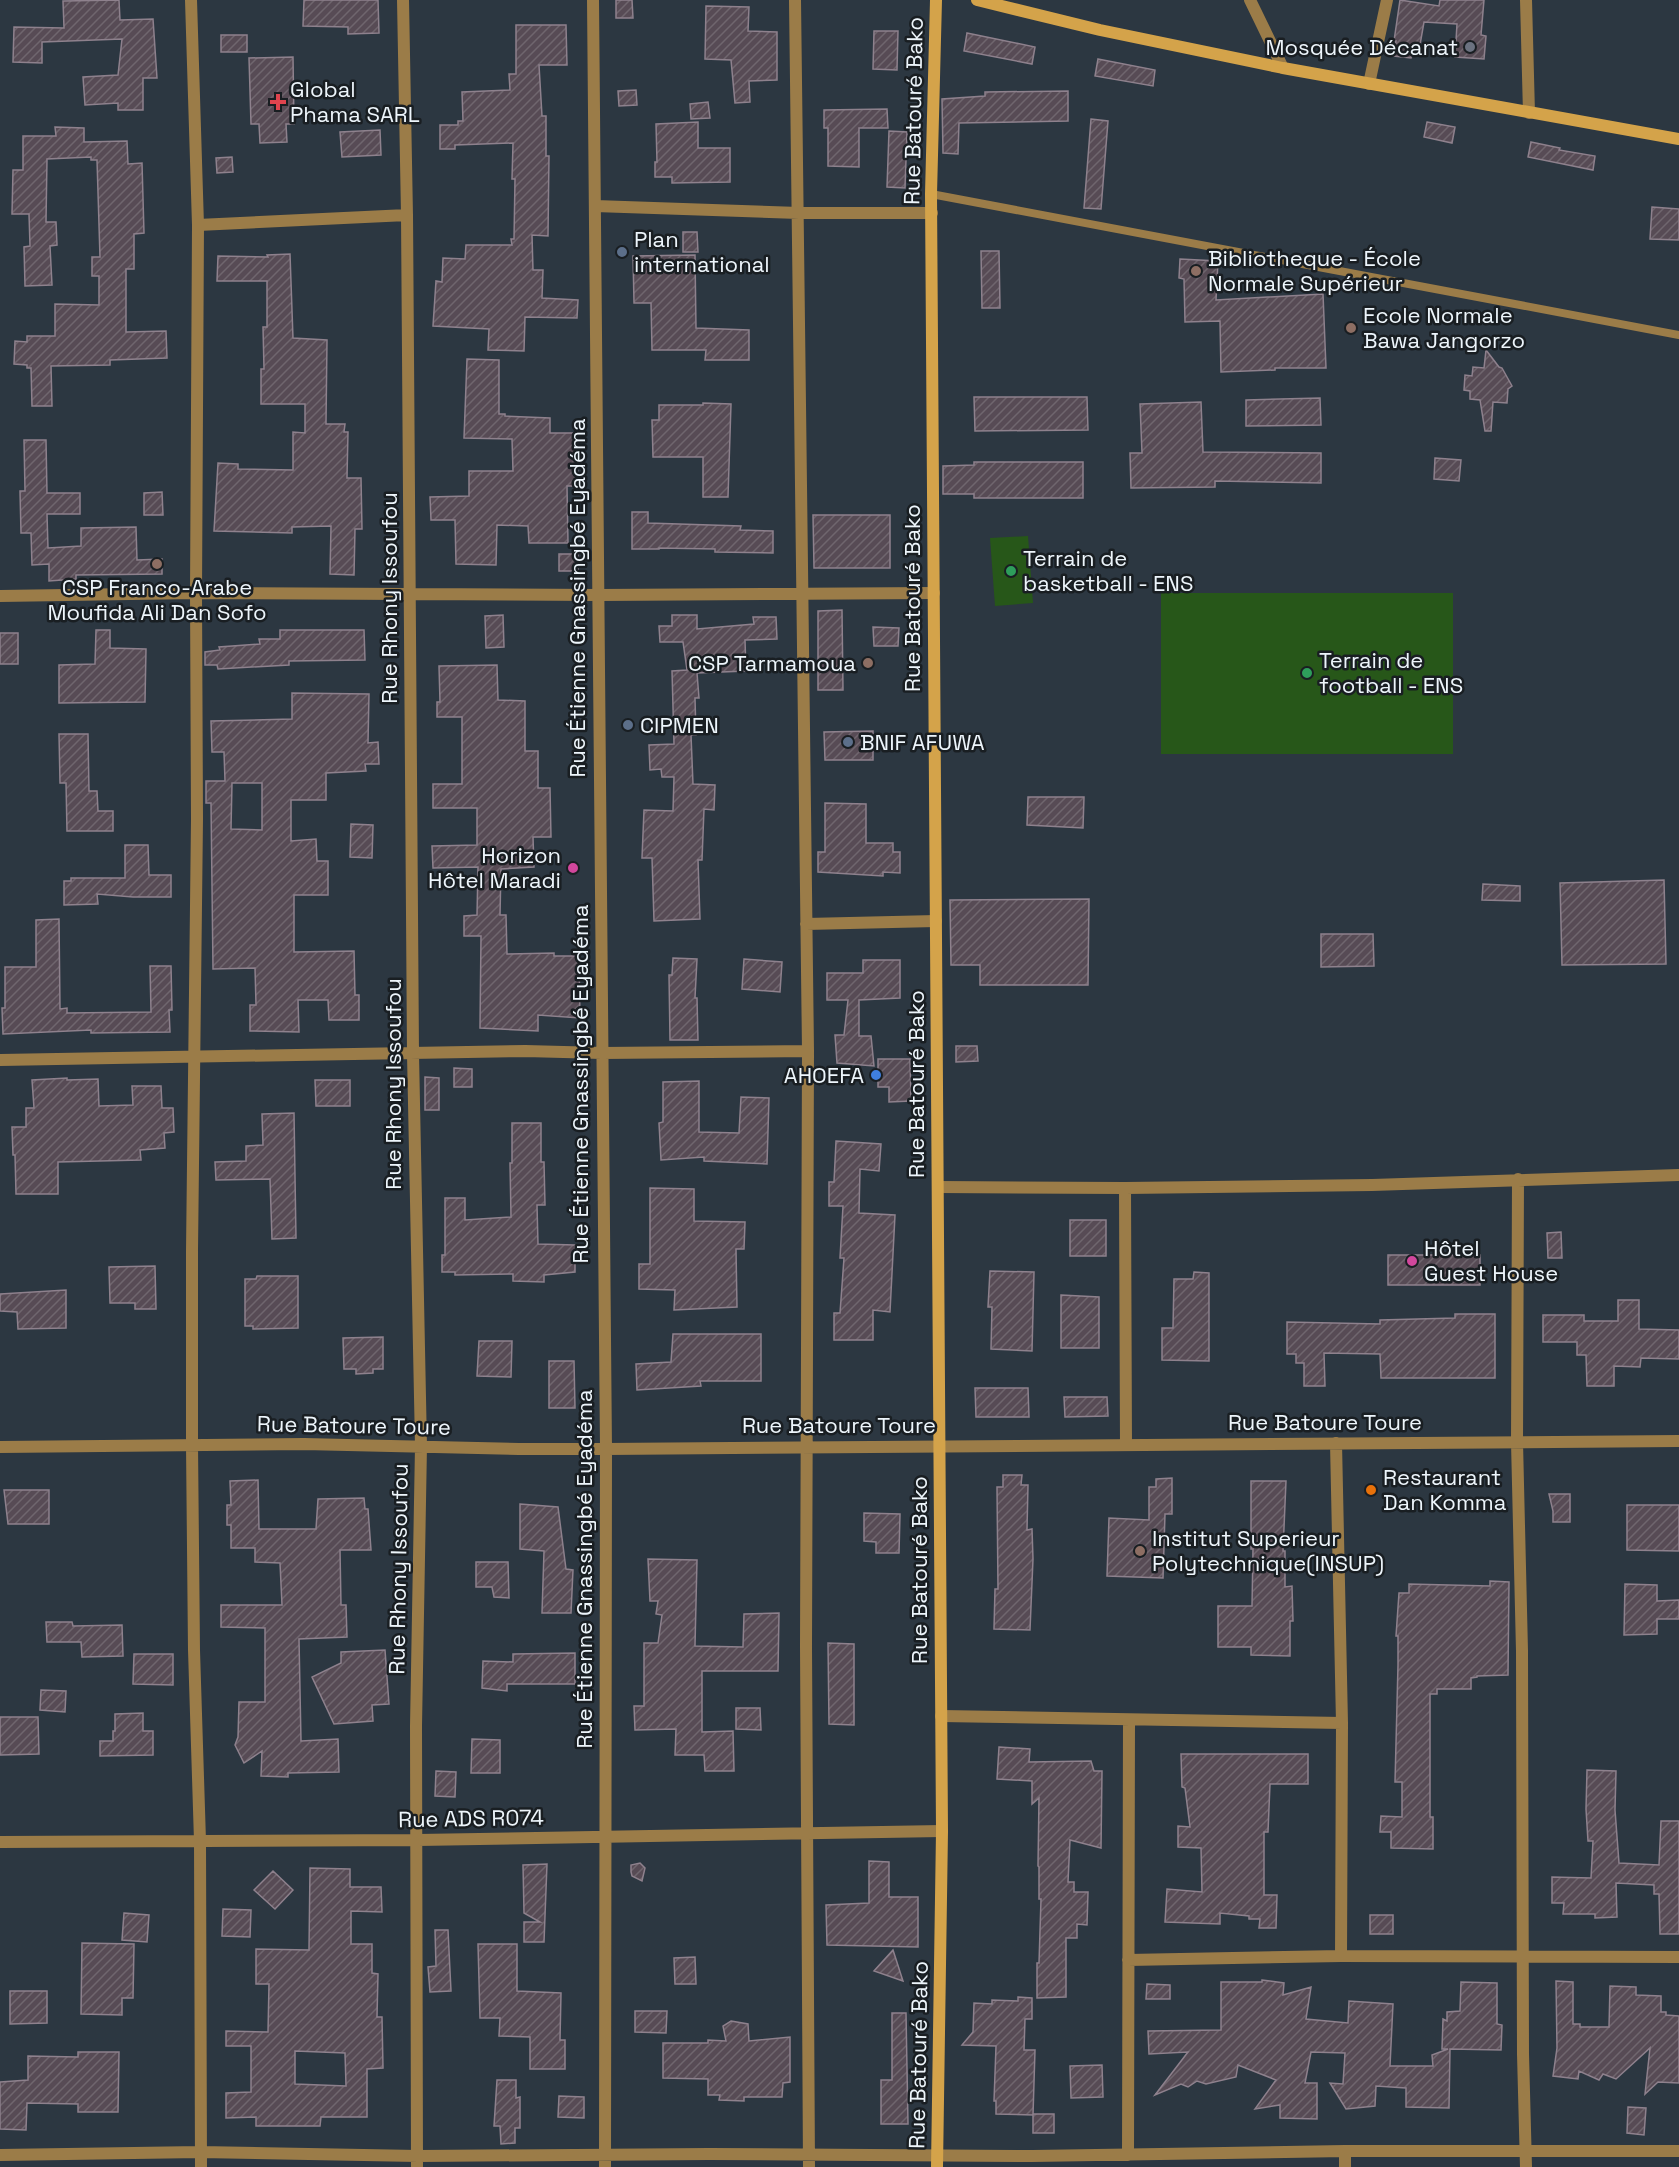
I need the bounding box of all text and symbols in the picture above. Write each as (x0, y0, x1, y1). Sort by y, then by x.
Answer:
street label: Rue Batouré Bako (897, 17, 929, 205)
place label: Mosquée Décanat (1265, 33, 1458, 61)
marker: Mosquée Décanat (1463, 40, 1477, 54)
place label: Global Phama SARL (290, 75, 420, 128)
marker: Global Phama SARL (271, 95, 285, 109)
place label: Plan international (634, 225, 770, 278)
place label: Bibliotheque - École Normale Supérieur (1208, 244, 1421, 297)
marker: Plan international (615, 245, 629, 259)
marker: Bibliotheque - École Normale Supérieur (1189, 264, 1203, 278)
place label: Ecole Normale Bawa Jangorzo (1363, 301, 1525, 354)
marker: Ecole Normale Bawa Jangorzo (1344, 321, 1358, 335)
street label: Rue Étienne Gnassingbé Eyadéma (563, 418, 591, 778)
street label: Rue Rhony Issoufou (375, 492, 403, 704)
street label: Rue Batouré Bako (898, 504, 926, 692)
place label: Terrain de basketball - ENS (1023, 544, 1193, 597)
marker: CSP Franco-Arabe Moufida Ali Dan Sofo (150, 557, 164, 571)
marker: Terrain de basketball - ENS (1004, 564, 1018, 578)
place label: CSP Franco-Arabe Moufida Ali Dan Sofo (48, 573, 266, 626)
place label: Terrain de football - ENS (1319, 646, 1463, 699)
place label: CSP Tarmamoua (688, 649, 856, 677)
marker: CSP Tarmamoua (861, 656, 875, 670)
marker: Terrain de football - ENS (1300, 666, 1314, 680)
place label: CIPMEN (640, 711, 719, 739)
marker: CIPMEN (621, 718, 635, 732)
place label: BNIF AFUWA (860, 728, 985, 756)
marker: BNIF AFUWA (841, 735, 855, 749)
place label: Horizon Hôtel Maradi (428, 841, 561, 894)
marker: Horizon Hôtel Maradi (566, 861, 580, 875)
street label: Rue Étienne Gnassingbé Eyadéma (566, 904, 594, 1264)
street label: Rue Rhony Issoufou (379, 978, 407, 1190)
street label: Rue Batouré Bako (902, 990, 930, 1178)
place label: AHOEFA (784, 1061, 864, 1089)
marker: AHOEFA (869, 1068, 883, 1082)
place label: Hôtel Guest House (1424, 1234, 1558, 1287)
marker: Hôtel Guest House (1405, 1254, 1419, 1268)
street label: Rue Étienne Gnassingbé Eyadéma (570, 1389, 598, 1749)
street label: Rue Batoure Toure (1228, 1408, 1422, 1436)
street label: Rue Batoure Toure (257, 1409, 451, 1441)
street label: Rue Batoure Toure (742, 1411, 936, 1439)
street label: Rue Rhony Issoufou (382, 1463, 414, 1675)
place label: Restaurant Dan Komma (1383, 1463, 1507, 1516)
street label: Rue Batouré Bako (905, 1476, 933, 1664)
marker: Restaurant Dan Komma (1364, 1483, 1378, 1497)
place label: Institut Superieur Polytechnique(INSUP) (1152, 1524, 1384, 1577)
marker: Institut Superieur Polytechnique(INSUP) (1133, 1544, 1147, 1558)
street label: Rue ADS R074 (398, 1803, 544, 1833)
street label: Rue Batouré Bako (902, 1961, 934, 2149)

